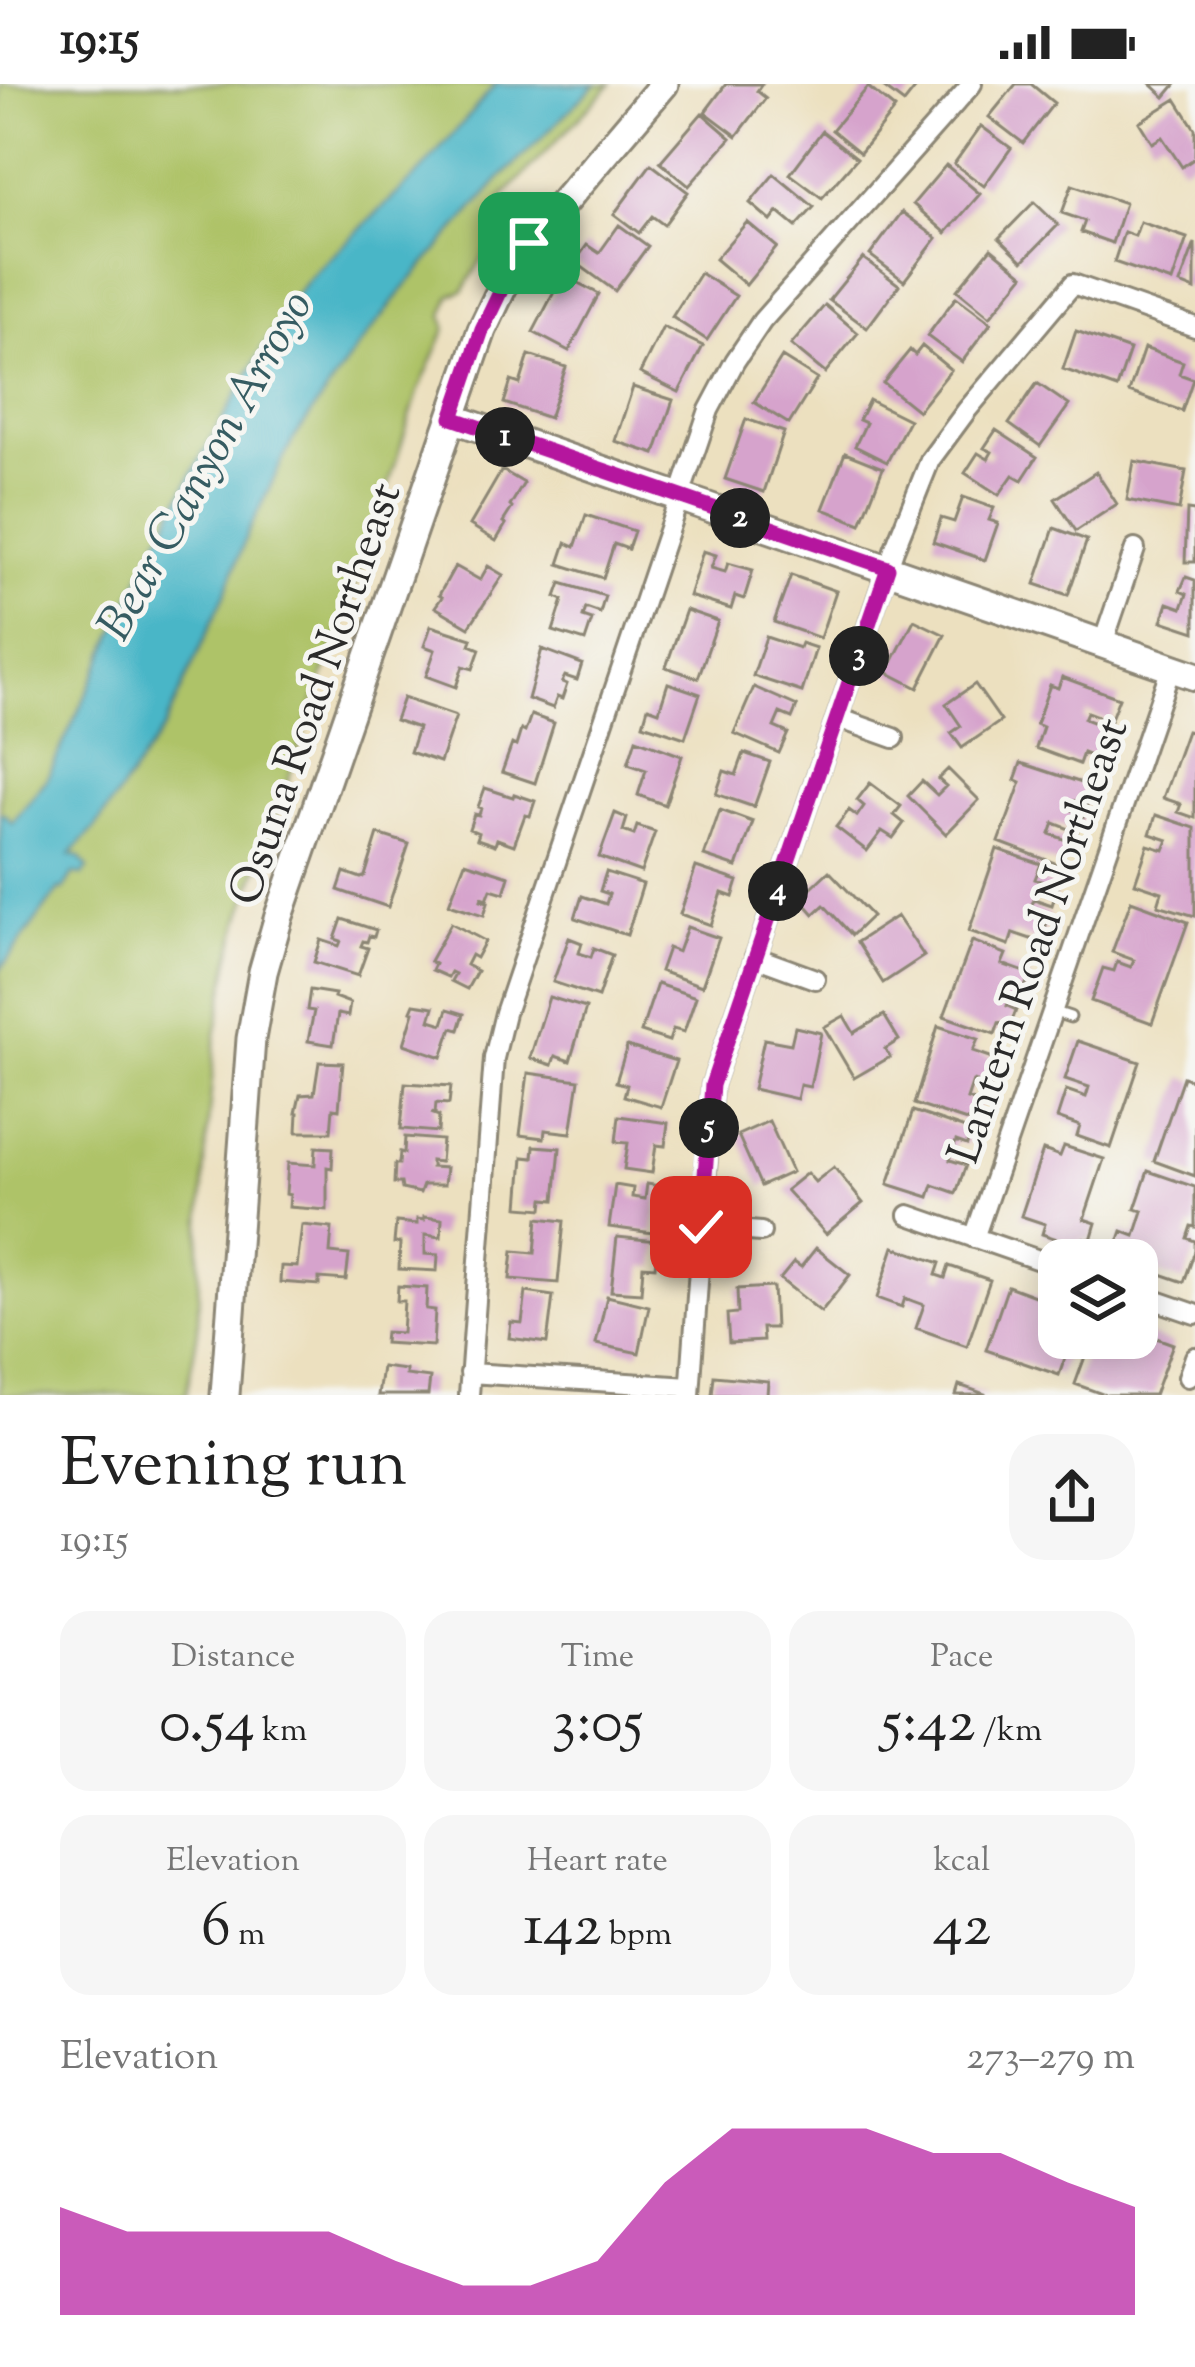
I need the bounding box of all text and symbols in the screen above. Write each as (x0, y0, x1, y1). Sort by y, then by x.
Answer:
text: 19:15 (60, 10, 139, 75)
pin (478, 192, 580, 294)
icon: arrive (496, 210, 562, 276)
water label: Bear Canyon Arroyo (83, 279, 333, 654)
pin: 1 (475, 407, 535, 467)
text: 1 (499, 413, 511, 461)
street label: Osuna Road Northeast (215, 475, 421, 915)
pin: 2 (710, 488, 770, 548)
text: 2 (732, 494, 748, 542)
pin: 3 (829, 626, 889, 686)
text: 3 (852, 632, 866, 680)
street label: Lantern Road Northeast (934, 710, 1148, 1173)
pin: 4 (748, 861, 808, 921)
text: 4 (770, 867, 786, 915)
pin: 5 (679, 1098, 739, 1158)
text: 5 (703, 1104, 715, 1152)
pin (650, 1176, 752, 1278)
icon: check (668, 1194, 734, 1260)
map controls (1038, 1239, 1158, 1359)
button: layers (1038, 1239, 1158, 1359)
text: Evening run (60, 1421, 407, 1516)
button: share (1009, 1434, 1135, 1560)
text: 19:15 (60, 1514, 129, 1570)
text: Distance (171, 1634, 295, 1682)
text: Time (561, 1634, 634, 1682)
text: Pace (930, 1634, 993, 1682)
text: 0.54 (159, 1682, 255, 1769)
text: 3:05 (552, 1682, 643, 1769)
text: 5:42 (881, 1682, 976, 1769)
text: km (255, 1708, 307, 1756)
text: /km (976, 1708, 1042, 1756)
text: Elevation (166, 1838, 300, 1886)
text: Heart rate (527, 1838, 668, 1886)
text: kcal (933, 1838, 990, 1886)
text: 6 (201, 1886, 231, 1973)
text: 142 (523, 1886, 602, 1973)
text: 42 (933, 1886, 991, 1973)
text: m (231, 1912, 265, 1960)
text: bpm (602, 1912, 672, 1960)
text: Elevation (60, 2031, 218, 2087)
text: 273–279 m (966, 2031, 1135, 2087)

